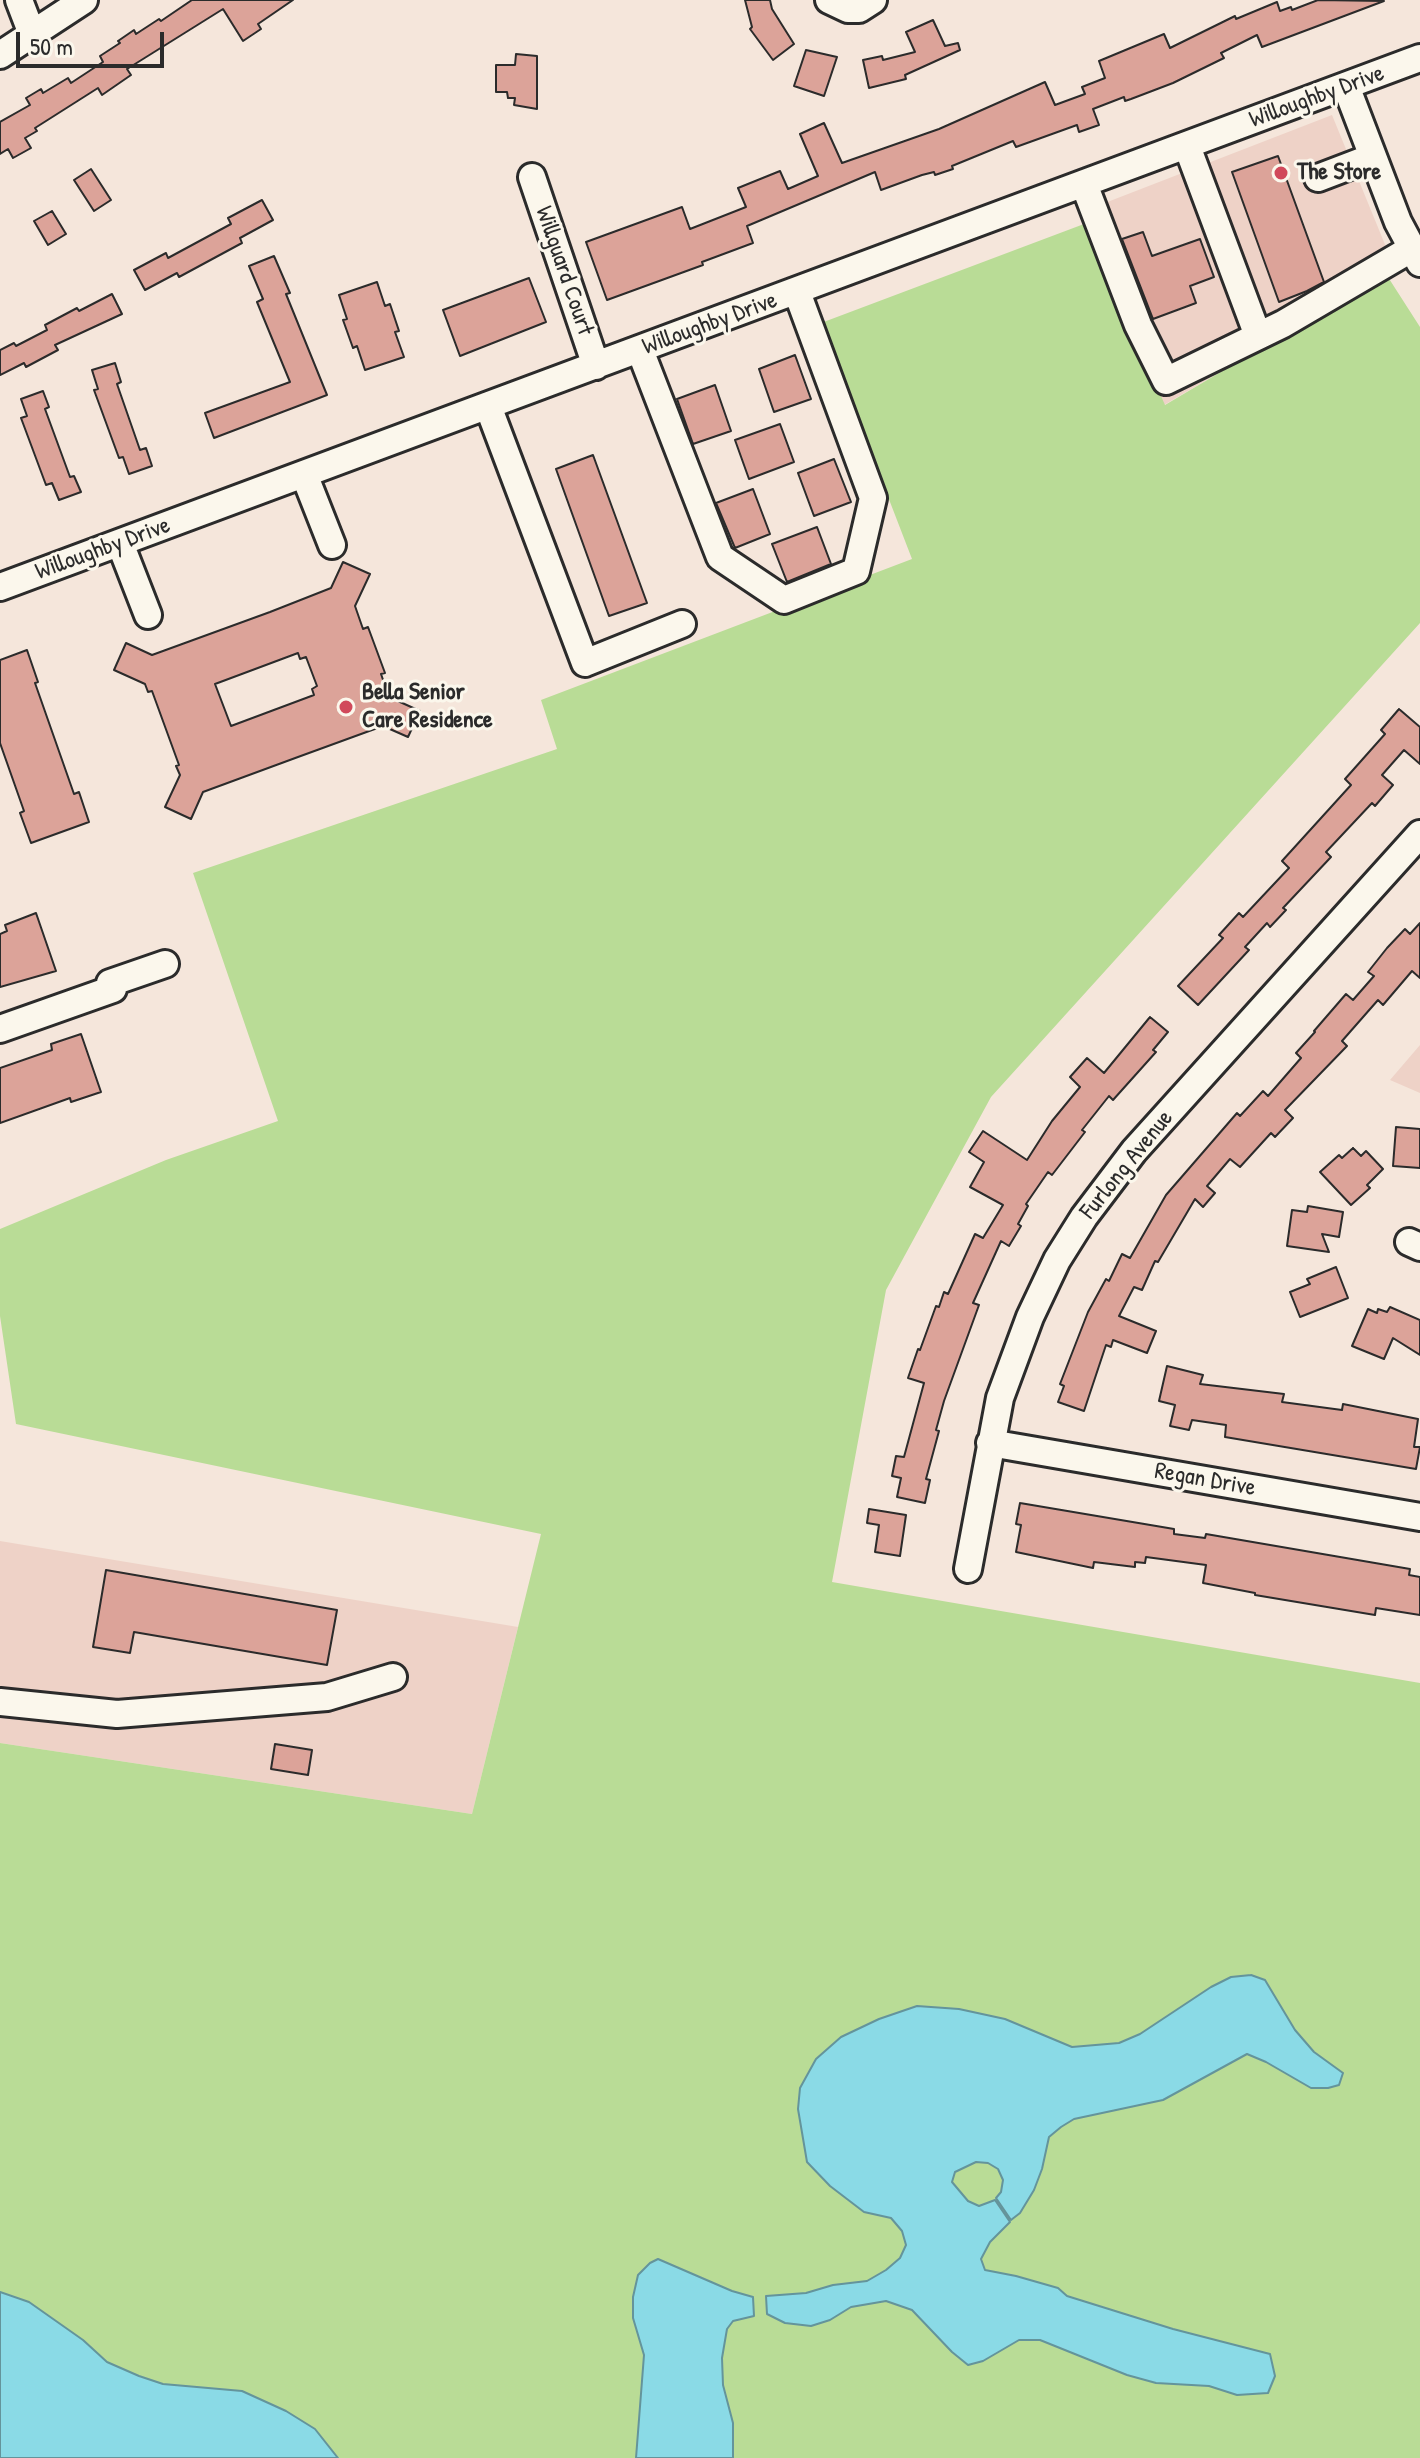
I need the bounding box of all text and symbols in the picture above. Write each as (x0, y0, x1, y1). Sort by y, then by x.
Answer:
scale bar (20, 16, 168, 66)
text: 50 m (30, 30, 73, 62)
street label: Willoughby Drive (1246, 59, 1388, 135)
place label: The Store (1297, 159, 1381, 187)
marker: The Store (1272, 164, 1290, 182)
street label: Willguard Court (529, 203, 599, 339)
street label: Willoughby Drive (639, 286, 781, 362)
street label: Willoughby Drive (32, 511, 174, 587)
place label: Bella Senior Care Residence (362, 679, 493, 735)
marker: Bella Senior Care Residence (337, 698, 355, 716)
street label: Furlong Avenue (1074, 1105, 1180, 1225)
street label: Regan Drive (1152, 1457, 1258, 1503)

